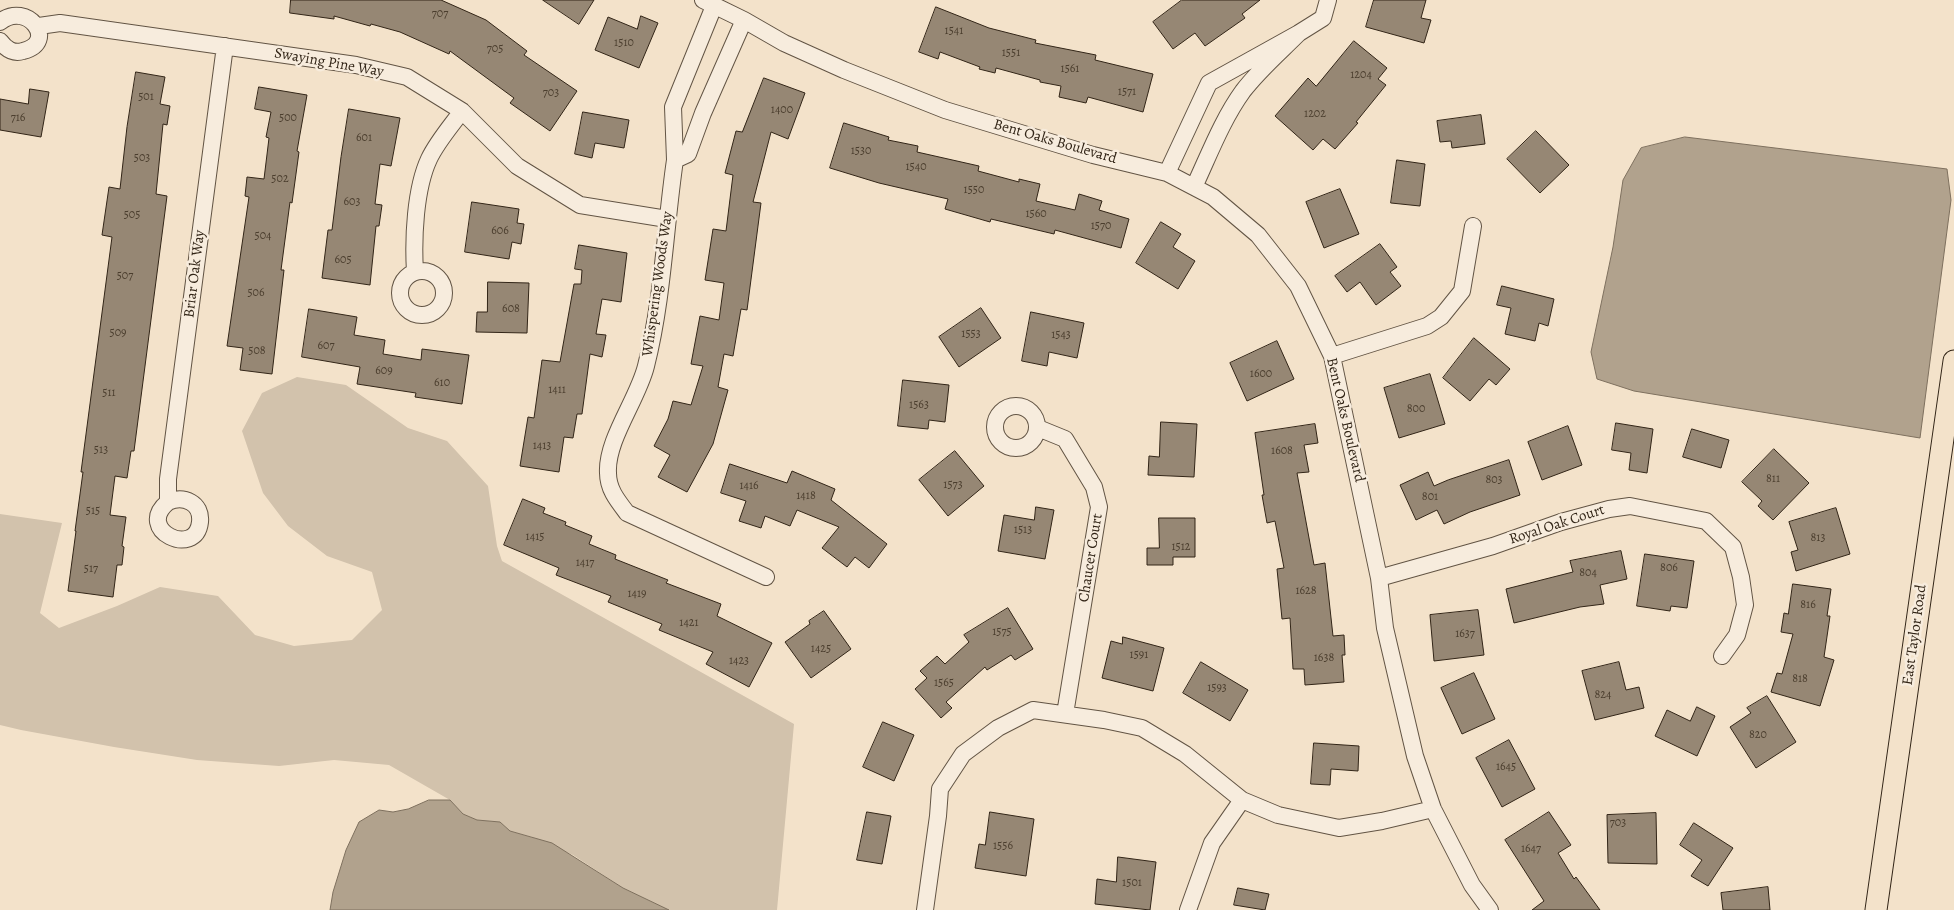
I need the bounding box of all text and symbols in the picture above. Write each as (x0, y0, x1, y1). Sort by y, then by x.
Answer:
house number: 707 (432, 7, 448, 21)
house number: 1541 (945, 24, 963, 38)
house number: 1510 (614, 36, 634, 50)
house number: 705 (487, 42, 503, 56)
street label: Swaying Pine Way (273, 45, 385, 81)
house number: 1551 (1002, 46, 1020, 60)
house number: 1561 (1061, 62, 1079, 76)
house number: 1204 (1350, 68, 1372, 82)
house number: 1571 (1118, 85, 1136, 99)
house number: 703 (543, 86, 559, 100)
house number: 501 (138, 90, 154, 104)
house number: 1400 (771, 103, 793, 117)
house number: 1202 (1304, 107, 1326, 121)
house number: 716 (11, 111, 25, 125)
house number: 500 (279, 111, 297, 125)
street label: Bent Oaks Boulevard (991, 116, 1119, 168)
house number: 601 (356, 131, 372, 145)
house number: 1530 (851, 144, 871, 158)
house number: 503 (134, 151, 150, 165)
house number: 1540 (905, 160, 927, 174)
house number: 502 (271, 172, 289, 186)
house number: 1550 (964, 183, 984, 197)
house number: 603 (344, 195, 360, 209)
house number: 1560 (1025, 207, 1047, 221)
house number: 505 (124, 208, 140, 222)
street label: Whispering Woods Way (639, 210, 677, 358)
house number: 1570 (1091, 219, 1111, 233)
house number: 606 (491, 224, 509, 238)
street label: Briar Oak Way (181, 229, 209, 319)
house number: 504 (255, 229, 271, 243)
house number: 605 (334, 253, 352, 267)
house number: 507 (117, 269, 133, 283)
house number: 506 (247, 286, 265, 300)
house number: 608 (502, 302, 520, 316)
house number: 509 (109, 326, 127, 340)
house number: 1553 (961, 327, 981, 341)
house number: 1543 (1051, 328, 1071, 342)
house number: 607 (318, 339, 334, 353)
house number: 508 (248, 344, 266, 358)
street label: Bent Oaks Boulevard (1322, 356, 1368, 484)
house number: 609 (375, 364, 393, 378)
house number: 1600 (1250, 367, 1272, 381)
house number: 610 (434, 376, 450, 390)
house number: 1411 (548, 383, 566, 397)
house number: 511 (102, 386, 116, 400)
house number: 1563 (909, 398, 929, 412)
house number: 800 (1407, 402, 1425, 416)
house number: 1413 (533, 439, 551, 453)
house number: 513 (94, 443, 108, 457)
house number: 1608 (1271, 444, 1293, 458)
house number: 811 (1766, 472, 1780, 486)
house number: 803 (1485, 473, 1503, 487)
house number: 1573 (943, 478, 963, 492)
house number: 1416 (739, 479, 759, 493)
house number: 1418 (796, 489, 816, 503)
house number: 801 (1422, 490, 1438, 504)
street label: Royal Oak Court (1507, 501, 1607, 549)
house number: 515 (86, 504, 100, 518)
street label: Chaucer Court (1075, 512, 1107, 604)
house number: 1513 (1014, 523, 1032, 537)
house number: 1415 (526, 530, 544, 544)
house number: 813 (1811, 531, 1825, 545)
house number: 1512 (1171, 540, 1191, 554)
house number: 1417 (576, 556, 594, 570)
house number: 806 (1660, 561, 1678, 575)
house number: 517 (84, 562, 98, 576)
house number: 804 (1579, 566, 1597, 580)
house number: 1628 (1295, 584, 1317, 598)
street label: East Taylor Road (1899, 584, 1931, 686)
house number: 1419 (627, 587, 647, 601)
house number: 816 (1800, 598, 1816, 612)
house number: 1421 (679, 616, 699, 630)
house number: 1575 (992, 625, 1012, 639)
house number: 1637 (1455, 627, 1475, 641)
house number: 1425 (811, 642, 831, 656)
house number: 1591 (1130, 648, 1148, 662)
house number: 1638 (1314, 651, 1334, 665)
house number: 1423 (729, 654, 749, 668)
house number: 818 (1792, 672, 1808, 686)
house number: 1565 (934, 676, 954, 690)
house number: 1593 (1207, 681, 1227, 695)
house number: 824 (1595, 688, 1611, 702)
house number: 820 (1749, 728, 1767, 742)
house number: 1645 (1496, 760, 1516, 774)
house number: 703 (1610, 816, 1626, 830)
house number: 1556 (993, 839, 1013, 853)
house number: 1647 (1521, 842, 1541, 856)
house number: 1501 (1122, 876, 1142, 890)

